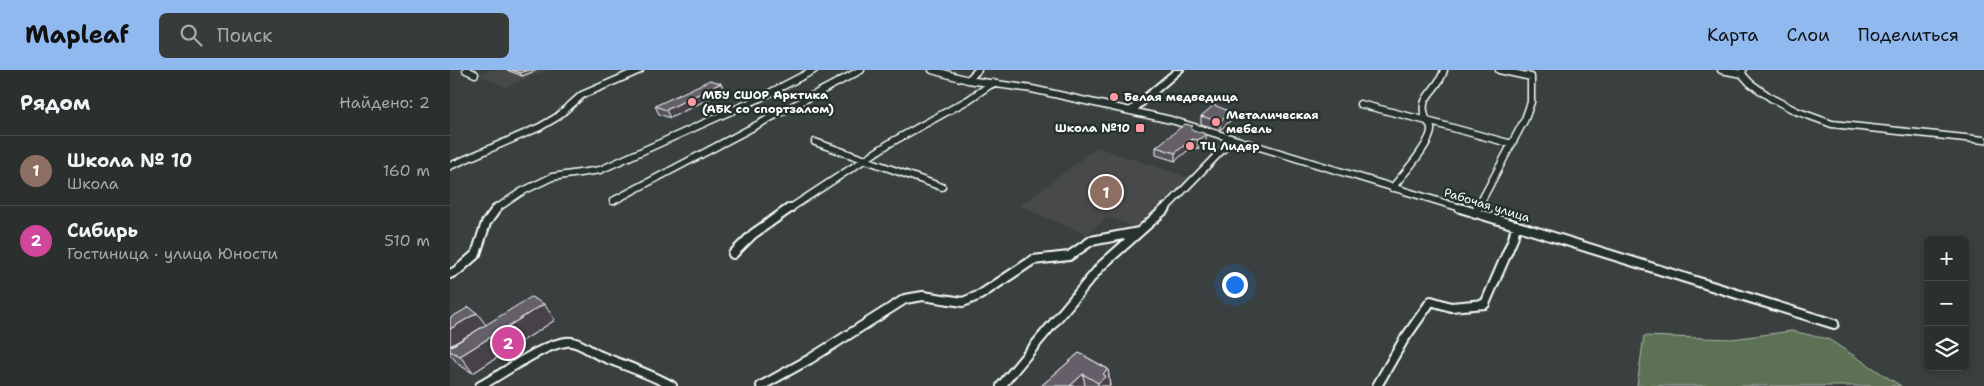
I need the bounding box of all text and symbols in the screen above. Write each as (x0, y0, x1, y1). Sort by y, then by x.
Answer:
search box (159, 13, 509, 58)
text: Mapleaf (25, 19, 129, 51)
icon: search (177, 21, 205, 49)
text: Поиск (217, 23, 272, 48)
text: Карта (1707, 23, 1758, 47)
text: Слои (1786, 23, 1830, 47)
text: Поделиться (1858, 23, 1959, 47)
place label: МБУ СШОР Арктика (АБК со спортзалом) (702, 87, 834, 117)
text: Рядом (20, 89, 90, 117)
place label: Белая медведица (1124, 89, 1239, 105)
marker: Белая медведица (1108, 91, 1120, 103)
text: Найдено: 2 (339, 92, 430, 113)
marker: МБУ СШОР Арктика (АБК со спортзалом) (686, 96, 698, 108)
place label: Металическая мебель (1226, 107, 1319, 137)
marker: Металическая мебель (1210, 116, 1222, 128)
place label: Школа №10 (1055, 120, 1130, 136)
marker: Школа №10 (1134, 122, 1146, 134)
place label: ТЦ Лидер (1200, 138, 1259, 154)
marker: ТЦ Лидер (1184, 140, 1196, 152)
text: Школа № 10 (67, 148, 192, 173)
text: 1 (32, 160, 40, 181)
text: 160 m (383, 160, 430, 181)
text: Школа (67, 173, 119, 194)
pin: 1 (1090, 173, 1122, 211)
street label: Рабочая улица (1442, 184, 1532, 226)
text: Сибирь (67, 218, 138, 243)
text: 2 (30, 230, 42, 251)
text: 510 m (384, 230, 430, 251)
map controls (1924, 236, 1969, 371)
button: + (1924, 236, 1969, 281)
text: Гостиница · улица Юности (67, 243, 278, 264)
your location (1222, 272, 1248, 298)
button: − (1924, 281, 1969, 326)
pin: 2 (492, 324, 524, 362)
button: layers (1924, 326, 1969, 371)

